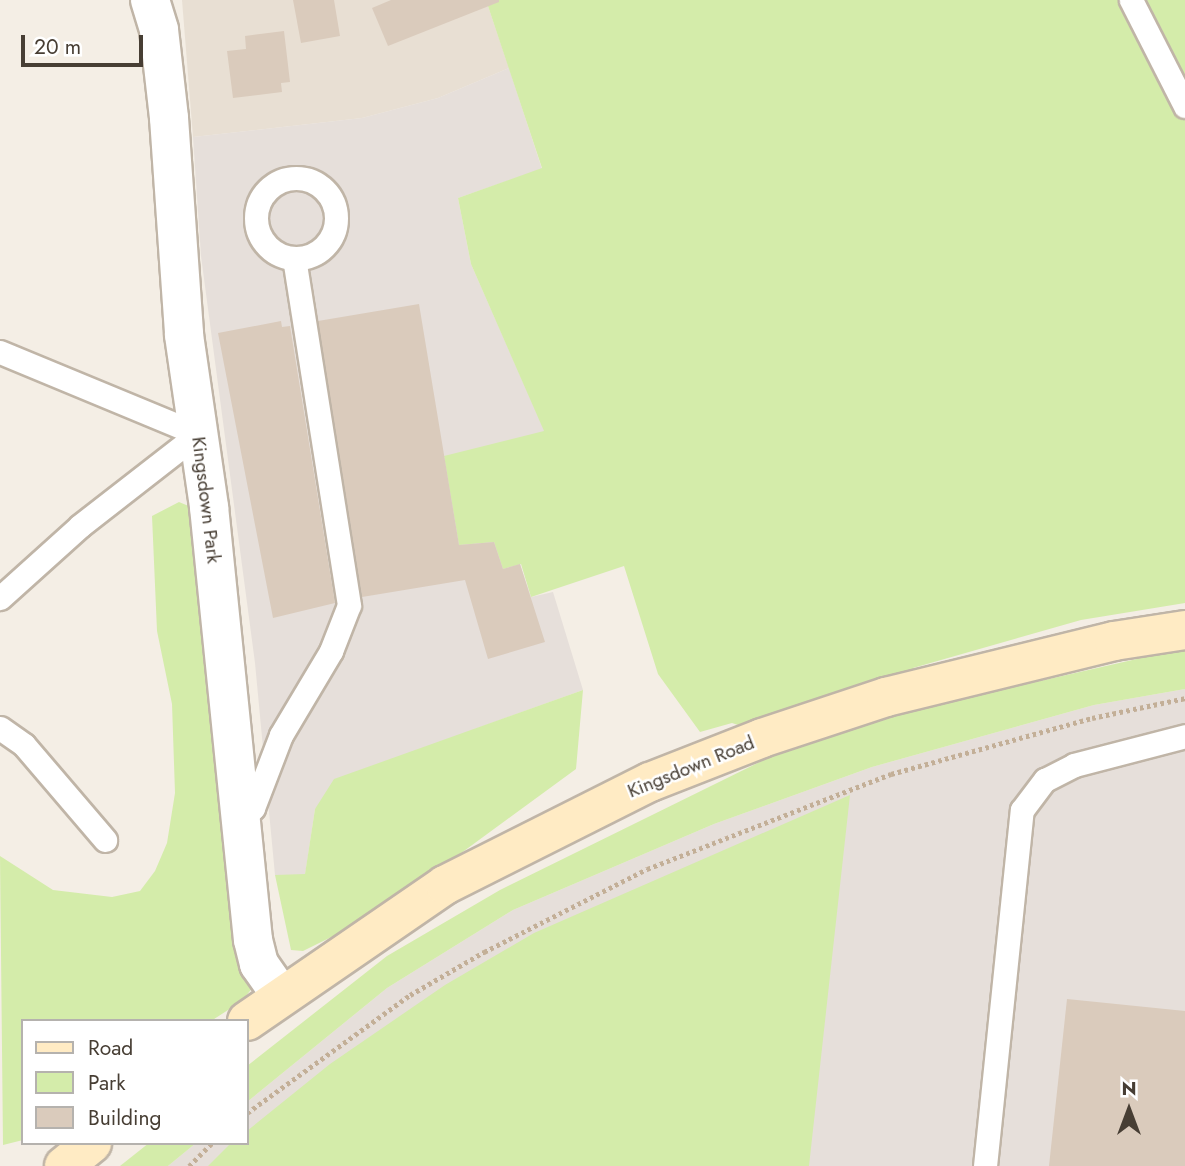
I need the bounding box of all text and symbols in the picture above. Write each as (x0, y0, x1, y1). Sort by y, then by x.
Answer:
scale bar (24, 21, 147, 65)
text: 20 m (34, 32, 81, 62)
street label: Kingsdown Park (187, 435, 225, 565)
street label: Kingsdown Road (624, 731, 758, 803)
legend (21, 1019, 248, 1145)
text: Road (88, 1033, 133, 1063)
text: Park (88, 1068, 125, 1098)
north arrow (1094, 1075, 1164, 1145)
text: N (1121, 1075, 1137, 1102)
text: Building (88, 1103, 161, 1133)

